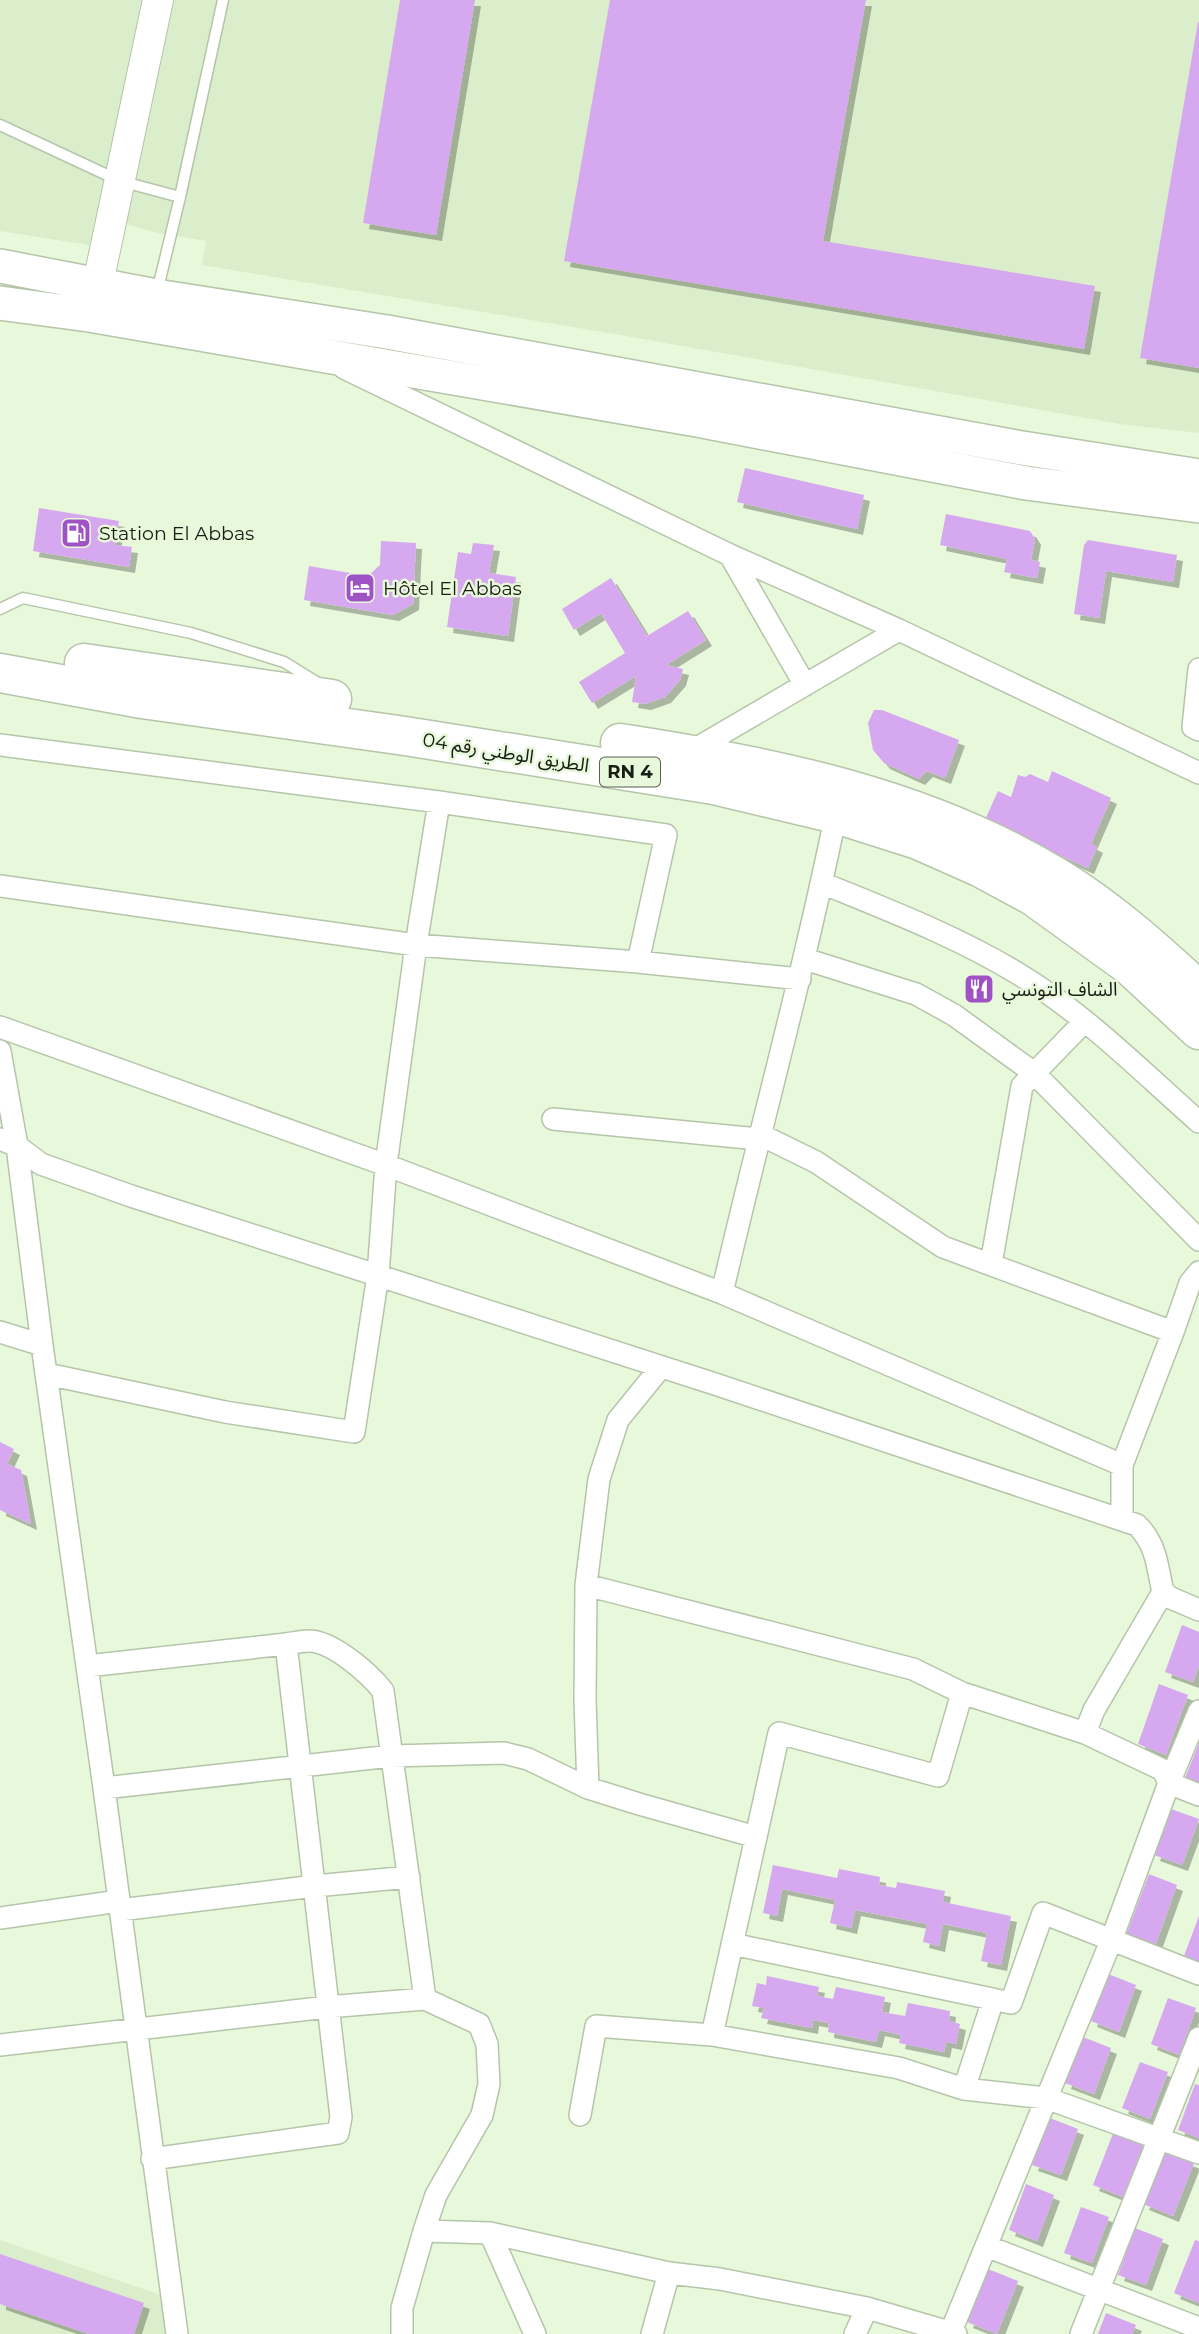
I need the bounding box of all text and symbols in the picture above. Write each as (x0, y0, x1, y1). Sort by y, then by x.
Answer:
fuel station icon: Station El Abbas (59, 516, 93, 550)
place label: Station El Abbas (99, 522, 254, 545)
hotel icon: Hôtel El Abbas (343, 571, 377, 605)
place label: Hôtel El Abbas (383, 577, 522, 600)
street label: الطريق الوطني رقم 04 (420, 728, 591, 780)
road number: RN 4 (600, 758, 660, 786)
restaurant icon: الشاف التونسي (962, 972, 996, 1006)
place label: الشاف التونسي (1002, 978, 1118, 1004)

